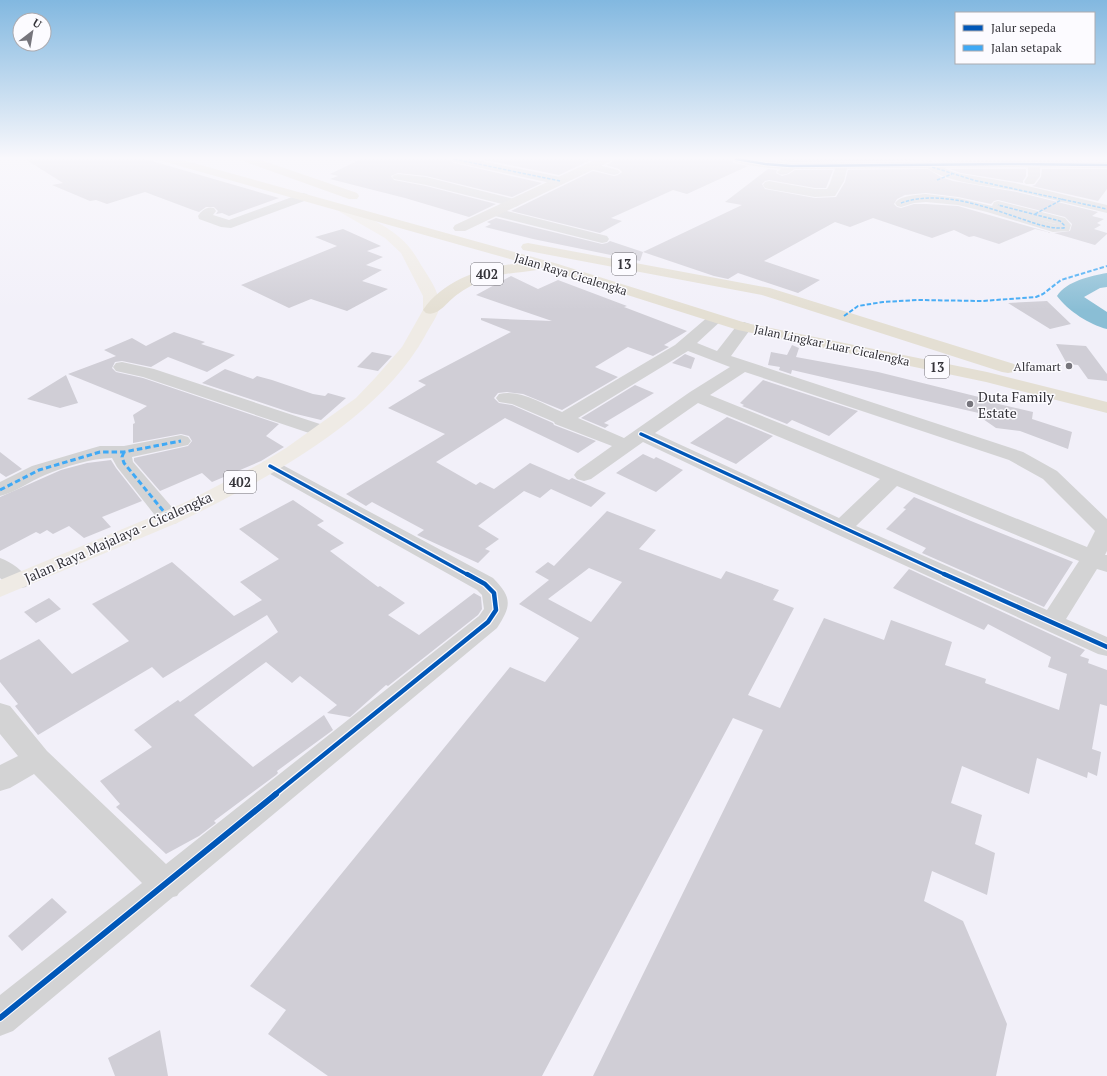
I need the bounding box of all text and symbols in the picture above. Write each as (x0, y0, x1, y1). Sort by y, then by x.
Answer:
north arrow (12, 12, 52, 52)
legend (955, 12, 1095, 64)
text: U (30, 15, 44, 32)
text: Jalur sepeda (991, 20, 1056, 35)
text: Jalan setapak (991, 40, 1062, 55)
street label: Jalan Raya Cicalengka (513, 250, 629, 298)
road number: 13 (612, 253, 636, 275)
road number: 402 (471, 263, 503, 285)
street label: Jalan Lingkar Luar Cicalengka (753, 321, 911, 369)
road number: 13 (925, 356, 949, 378)
place label: Alfamart (1014, 359, 1062, 374)
marker: Alfamart (1064, 361, 1074, 371)
place label: Duta Family Estate (978, 387, 1055, 422)
marker: Duta Family Estate (965, 399, 975, 409)
road number: 402 (224, 471, 256, 493)
street label: Jalan Raya Majalaya - Cicalengka (21, 487, 215, 587)

